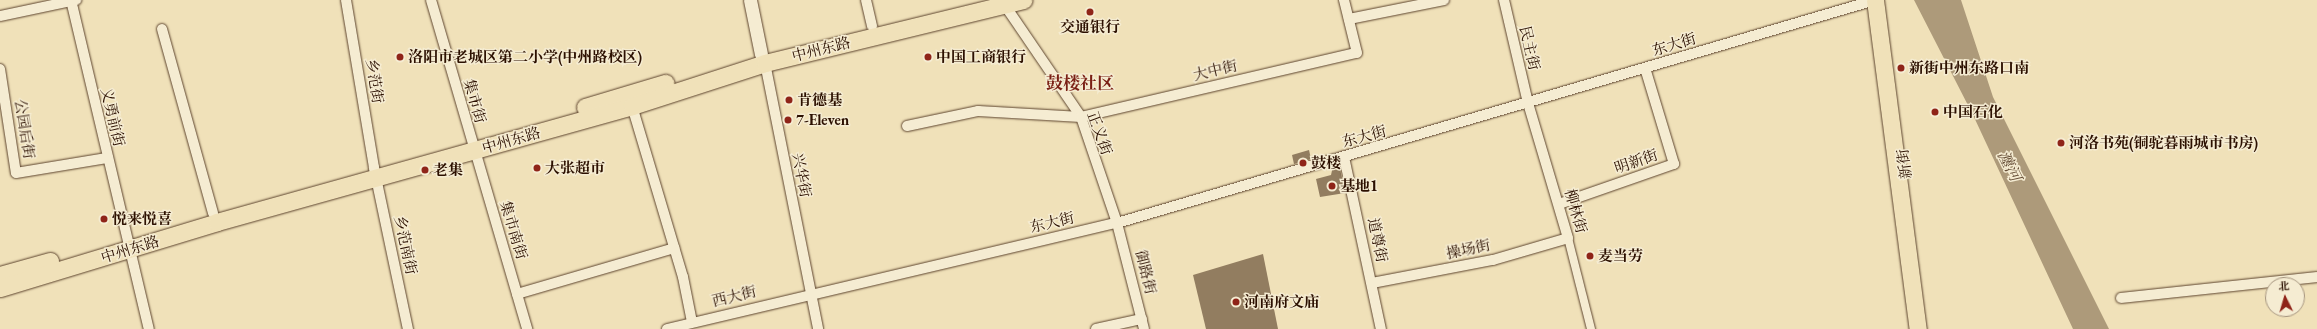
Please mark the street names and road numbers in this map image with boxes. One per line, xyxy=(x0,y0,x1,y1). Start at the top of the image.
street label: 民主街 xyxy=(1516,24,1544,72)
street label: 东大街 xyxy=(1650,29,1698,59)
street label: 中州东路 xyxy=(790,33,852,65)
street label: 大中街 xyxy=(1191,56,1239,84)
street label: 乡范街 xyxy=(363,57,387,105)
street label: 集市街 xyxy=(460,77,490,125)
street label: 义勇前街 xyxy=(97,86,129,148)
street label: 公园后街 xyxy=(11,98,39,160)
street label: 正义街 xyxy=(1084,109,1116,157)
street label: 东大街 xyxy=(1340,121,1388,151)
street label: 中州东路 xyxy=(480,123,542,157)
street label: 明新街 xyxy=(1612,145,1660,177)
street label: 新街 xyxy=(1893,148,1915,180)
street label: 兴华街 xyxy=(789,151,815,199)
street label: 柳林街 xyxy=(1561,187,1591,235)
street label: 集市南街 xyxy=(497,199,531,261)
street label: 东大街 xyxy=(1028,208,1076,236)
street label: 乡范南街 xyxy=(391,214,421,276)
street label: 道尊街 xyxy=(1365,216,1391,264)
street label: 中州东路 xyxy=(99,232,161,266)
street label: 操场街 xyxy=(1444,236,1492,262)
street label: 御路街 xyxy=(1132,248,1160,296)
street label: 西大街 xyxy=(710,282,758,310)

